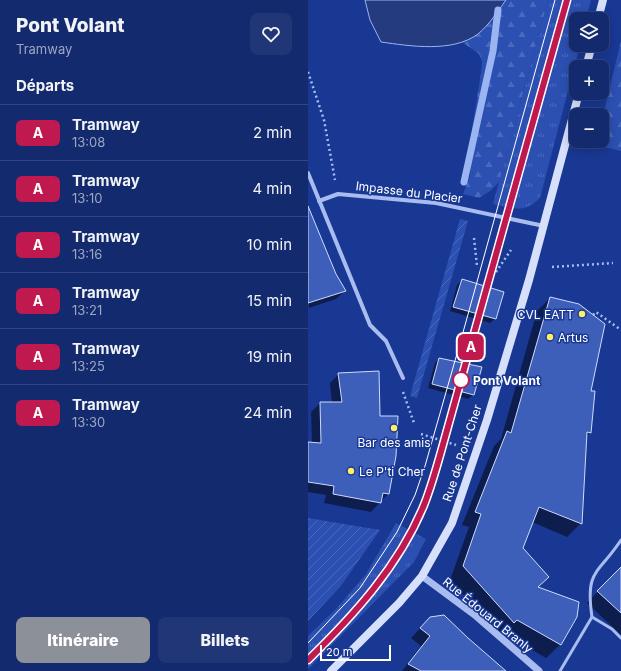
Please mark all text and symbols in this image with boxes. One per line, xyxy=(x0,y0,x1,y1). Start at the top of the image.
map controls xyxy=(569,12,609,148)
button: layers xyxy=(569,12,609,52)
button: heart xyxy=(250,13,292,55)
text: Pont Volant xyxy=(16,14,124,37)
text: Tramway xyxy=(16,41,72,57)
button: + xyxy=(569,60,609,100)
text: Départs xyxy=(16,76,74,95)
button: − xyxy=(569,108,609,148)
text: Tramway xyxy=(72,115,140,134)
text: 2 min xyxy=(253,123,292,142)
text: A xyxy=(33,124,43,141)
text: 13:08 xyxy=(72,134,105,150)
text: Tramway xyxy=(72,171,140,190)
street label: Impasse du Placier xyxy=(355,178,464,206)
text: 4 min xyxy=(252,179,292,198)
text: A xyxy=(33,180,43,197)
text: 13:10 xyxy=(72,190,103,206)
text: Tramway xyxy=(72,227,140,246)
text: 10 min xyxy=(247,235,292,254)
text: A xyxy=(33,236,43,253)
text: 13:16 xyxy=(72,246,102,262)
text: Tramway xyxy=(72,283,140,302)
text: 15 min xyxy=(247,291,292,310)
text: A xyxy=(33,292,43,309)
text: 13:21 xyxy=(72,302,102,318)
place label: CVL EATT xyxy=(517,307,574,322)
marker: CVL EATT xyxy=(577,309,587,319)
place label: Artus xyxy=(558,330,588,345)
marker: Artus xyxy=(545,332,555,342)
line badge: A xyxy=(458,334,484,360)
text: A xyxy=(466,338,476,355)
text: Tramway xyxy=(72,339,140,358)
text: 19 min xyxy=(247,347,292,366)
text: A xyxy=(33,348,43,365)
text: 13:25 xyxy=(72,358,105,374)
marker: Pont Volant xyxy=(452,371,470,389)
place label: Pont Volant xyxy=(473,373,541,388)
text: Tramway xyxy=(72,395,140,414)
street label: Rue de Pont-Cher xyxy=(439,402,485,504)
text: 24 min xyxy=(244,403,292,422)
text: A xyxy=(33,404,43,421)
text: 13:30 xyxy=(72,414,105,430)
marker: Bar des amis xyxy=(389,423,399,433)
place label: Bar des amis xyxy=(357,435,431,450)
place label: Le P'ti Cher xyxy=(359,464,425,479)
marker: Le P'ti Cher xyxy=(346,466,356,476)
street label: Rue Édouard Branly xyxy=(440,574,536,656)
button: Itinéraire xyxy=(16,617,150,663)
button: Billets xyxy=(158,617,292,663)
scale bar xyxy=(320,643,391,662)
text: 20 m xyxy=(326,645,352,659)

